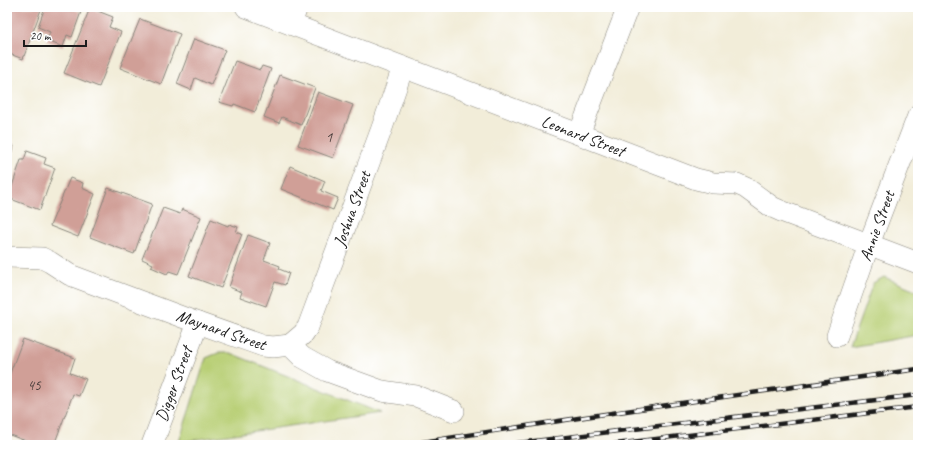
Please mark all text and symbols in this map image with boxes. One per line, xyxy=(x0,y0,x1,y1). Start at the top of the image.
scale bar xyxy=(24,22,86,48)
text: 20 m xyxy=(30,28,52,44)
street label: Leonard Street xyxy=(538,111,630,162)
house number: 1 xyxy=(326,128,334,147)
street label: Joshua Street xyxy=(328,166,376,250)
street label: Annie Street xyxy=(855,186,900,264)
street label: Maynard Street xyxy=(174,305,271,356)
street label: Digger Street xyxy=(151,341,198,424)
house number: 45 xyxy=(27,376,42,395)

